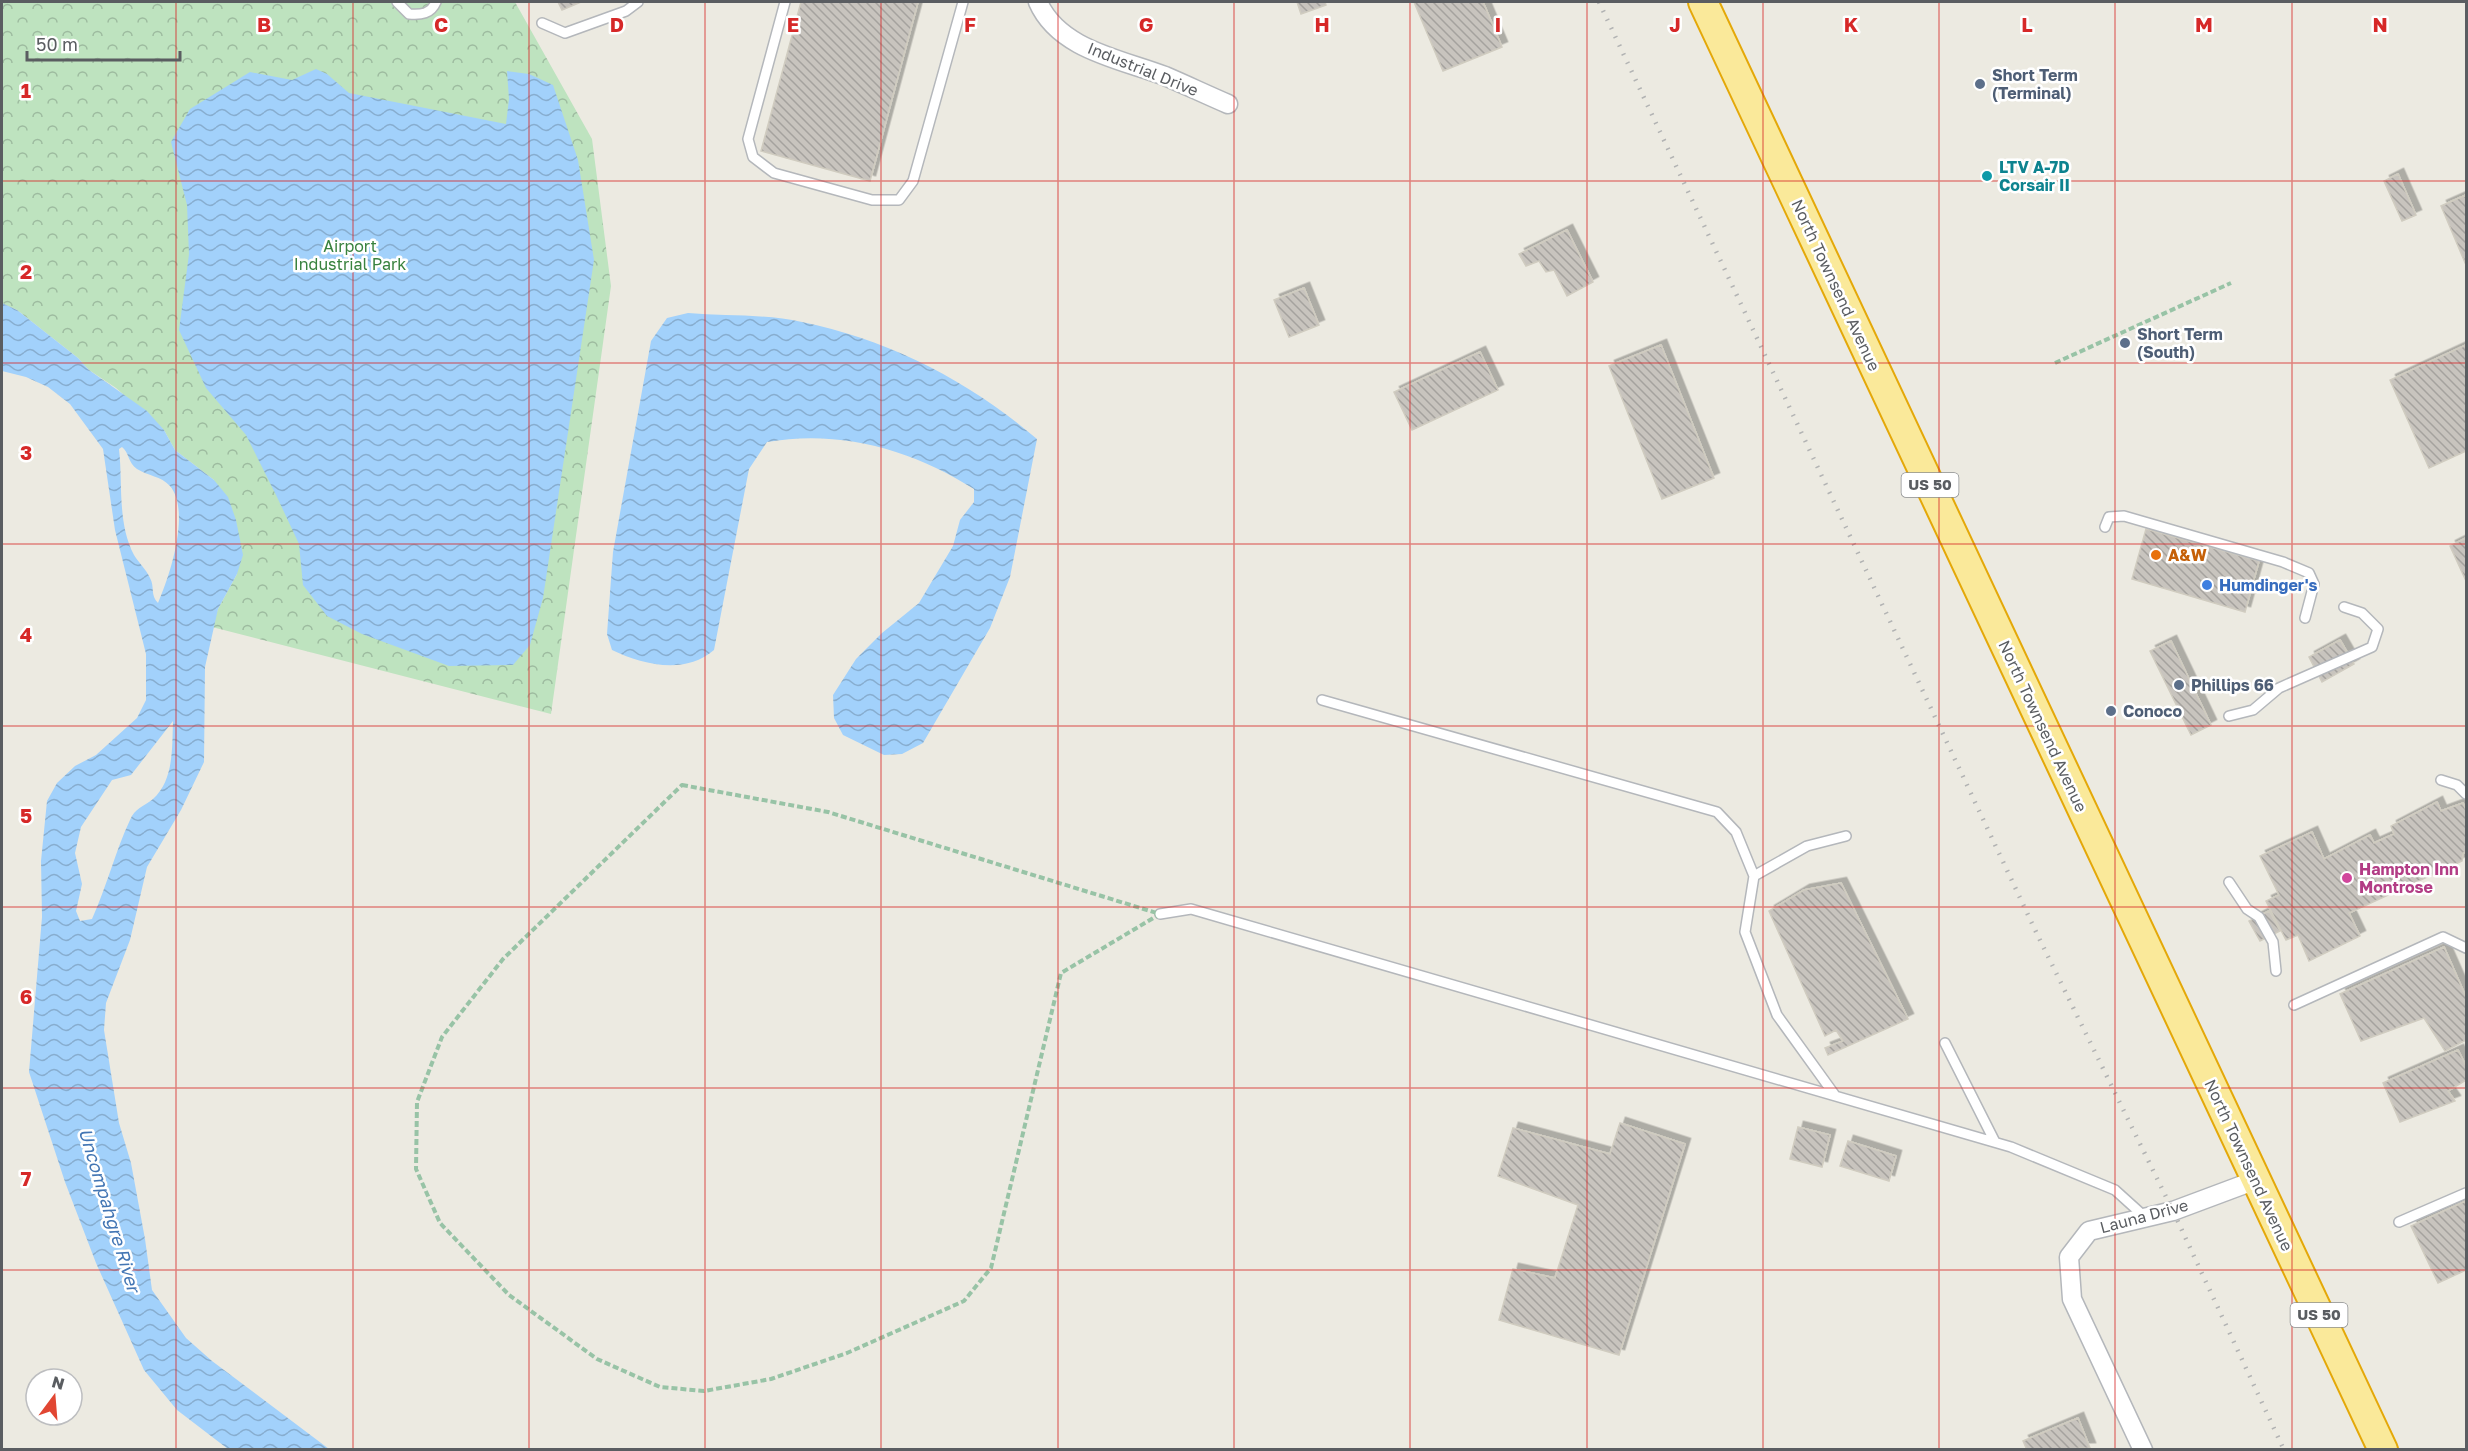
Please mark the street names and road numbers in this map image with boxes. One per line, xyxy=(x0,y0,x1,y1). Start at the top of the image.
street label: Industrial Drive xyxy=(1085,38,1201,100)
street label: North Townsend Avenue xyxy=(1787,196,1885,374)
road number: US 50 xyxy=(1902,473,1958,497)
street label: North Townsend Avenue xyxy=(1994,637,2092,815)
street label: North Townsend Avenue xyxy=(2200,1076,2298,1254)
street label: Launa Drive xyxy=(2098,1195,2190,1237)
road number: US 50 xyxy=(2290,1303,2348,1327)

